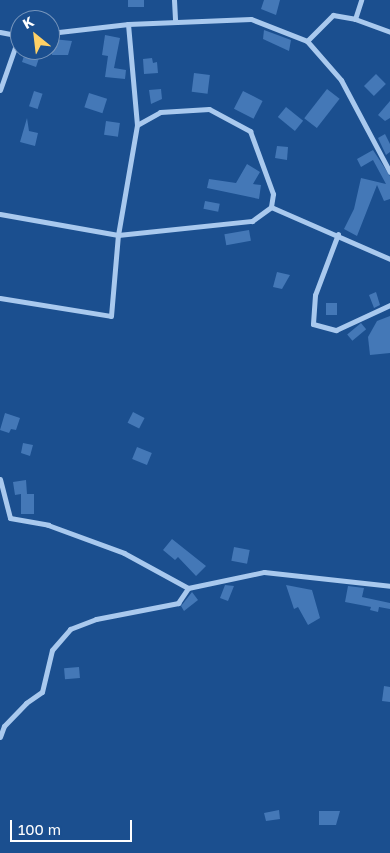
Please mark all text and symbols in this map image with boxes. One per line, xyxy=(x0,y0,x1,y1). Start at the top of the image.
north arrow xyxy=(10,10,60,60)
text: K xyxy=(19,12,37,32)
scale bar xyxy=(12,810,135,842)
text: 100 m xyxy=(18,820,61,838)

